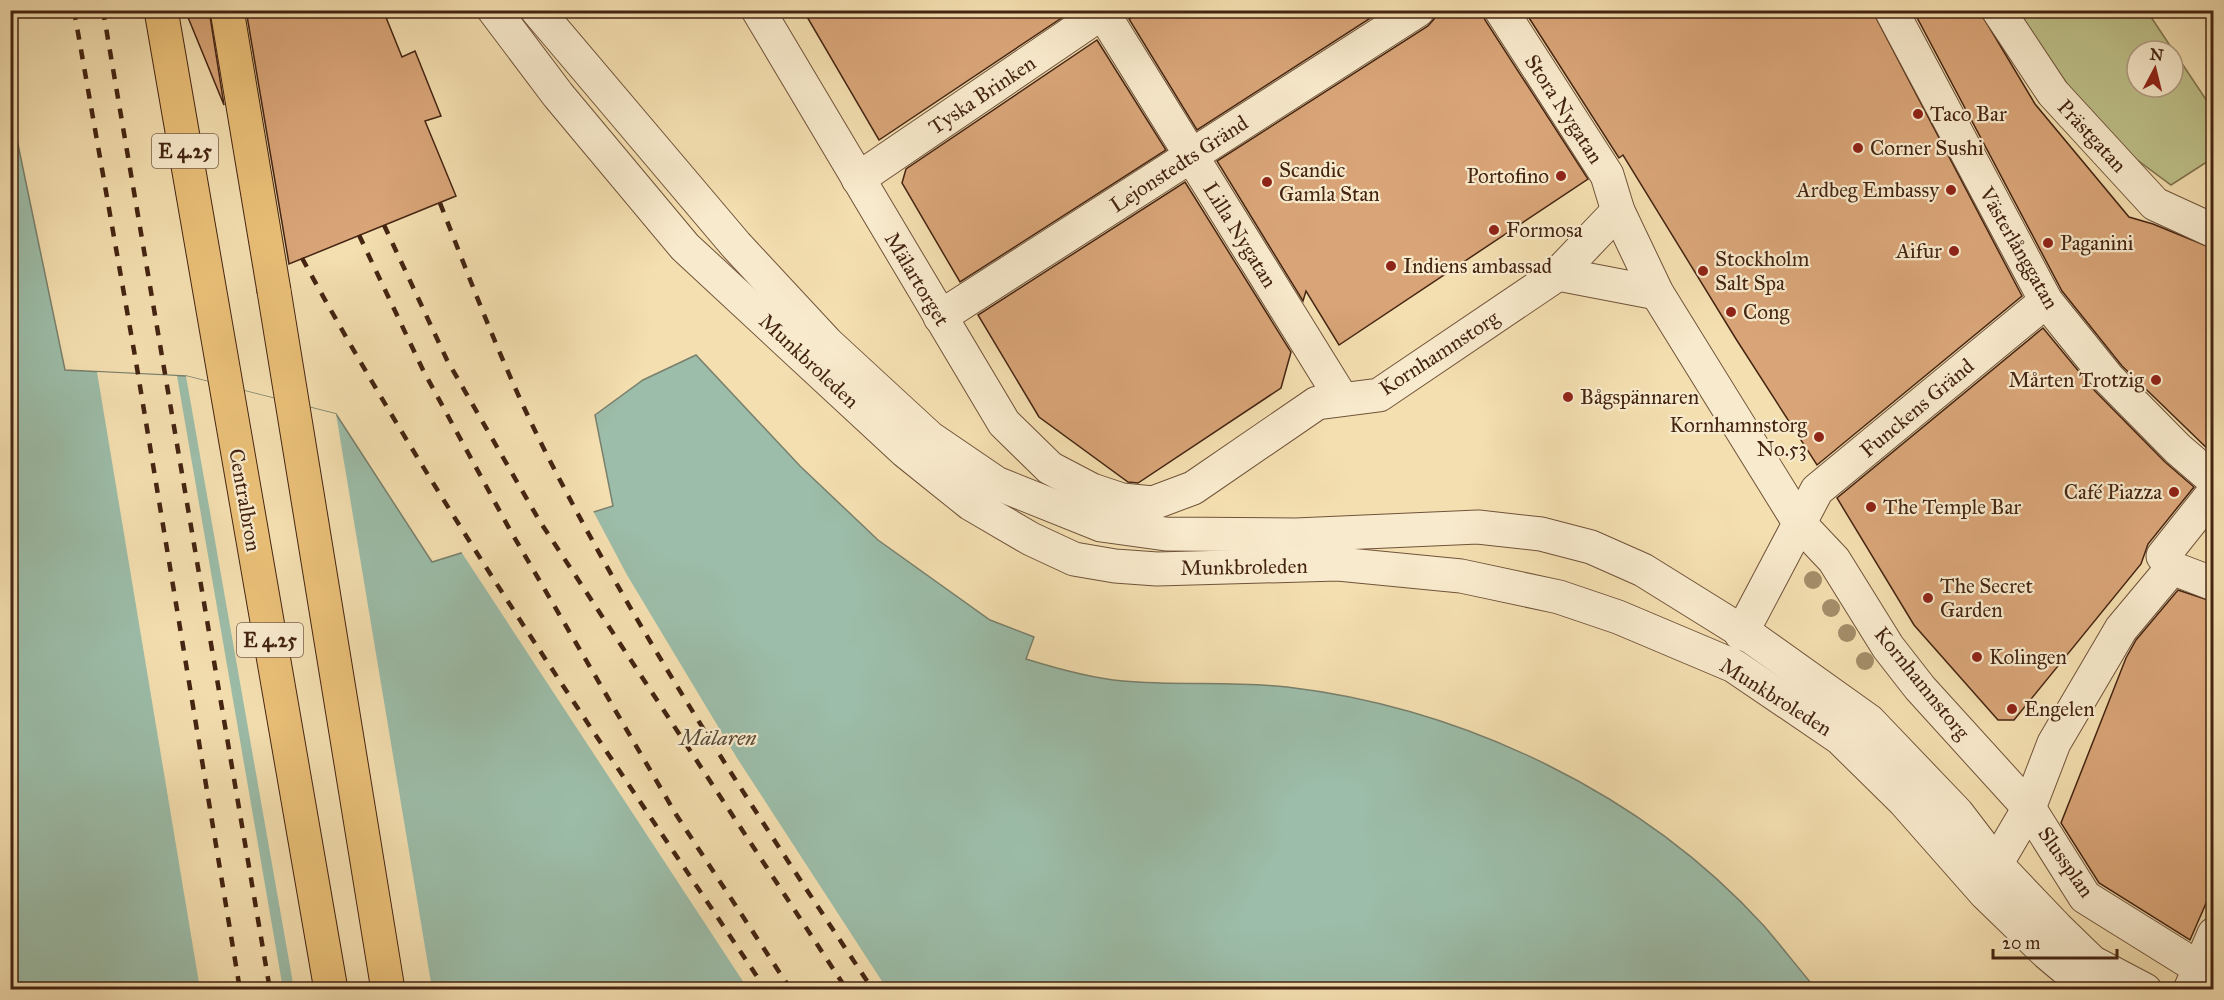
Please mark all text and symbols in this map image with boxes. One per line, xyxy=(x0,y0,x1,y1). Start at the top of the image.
north arrow xyxy=(2125,39,2185,99)
text: N xyxy=(2149,44,2165,65)
street label: Stora Nygatan xyxy=(1519,49,1609,169)
street label: Tyska Brinken xyxy=(924,50,1040,140)
street label: Prästgatan xyxy=(2052,94,2132,178)
place label: Taco Bar xyxy=(1930,101,2007,127)
marker: Taco Bar xyxy=(1911,107,1925,121)
street label: Lejonstedts Gränd xyxy=(1105,109,1253,218)
road number: E 4.25 xyxy=(152,134,218,168)
place label: Corner Sushi xyxy=(1870,135,1984,161)
marker: Corner Sushi xyxy=(1851,141,1865,155)
place label: Scandic Gamla Stan xyxy=(1279,157,1380,207)
place label: Portofino xyxy=(1466,163,1549,189)
marker: Portofino xyxy=(1554,169,1568,183)
marker: Scandic Gamla Stan xyxy=(1260,175,1274,189)
street label: Lilla Nygatan xyxy=(1197,177,1283,293)
place label: Ardbeg Embassy xyxy=(1795,177,1940,203)
street label: Västerlånggatan xyxy=(1973,181,2064,314)
marker: Ardbeg Embassy xyxy=(1944,183,1958,197)
place label: Formosa xyxy=(1506,217,1583,243)
marker: Formosa xyxy=(1487,223,1501,237)
street label: Mälartorget xyxy=(879,227,955,331)
place label: Paganini xyxy=(2060,230,2134,256)
marker: Paganini xyxy=(2041,236,2055,250)
place label: Aifur xyxy=(1895,238,1942,264)
marker: Aifur xyxy=(1947,244,1961,258)
place label: Stockholm Salt Spa xyxy=(1715,246,1810,296)
place label: Indiens ambassad xyxy=(1403,253,1553,279)
marker: Indiens ambassad xyxy=(1384,259,1398,273)
marker: Stockholm Salt Spa xyxy=(1696,264,1710,278)
place label: Cong xyxy=(1743,299,1789,325)
street label: Kornhamnstorg xyxy=(1374,305,1504,401)
marker: Cong xyxy=(1724,305,1738,319)
street label: Munkbroleden xyxy=(754,308,864,414)
street label: Funckens Gränd xyxy=(1855,353,1980,463)
place label: Mårten Trotzig xyxy=(2008,367,2144,393)
marker: Mårten Trotzig xyxy=(2149,373,2163,387)
place label: Bågspännaren xyxy=(1580,384,1699,410)
marker: Bågspännaren xyxy=(1561,390,1575,404)
place label: Kornhamnstorg No.53 xyxy=(1670,412,1807,462)
marker: Kornhamnstorg No.53 xyxy=(1812,430,1826,444)
street label: Centralbron xyxy=(223,446,267,554)
place label: Café Piazza xyxy=(2064,479,2162,505)
marker: Café Piazza xyxy=(2167,485,2181,499)
place label: The Temple Bar xyxy=(1883,494,2021,520)
marker: The Temple Bar xyxy=(1864,500,1878,514)
street label: Munkbroleden xyxy=(1180,553,1308,581)
place label: The Secret Garden xyxy=(1940,573,2033,623)
marker: The Secret Garden xyxy=(1921,591,1935,605)
street label: Kornhamnstorg xyxy=(1869,621,1975,745)
road number: E 4.25 xyxy=(237,623,303,657)
place label: Kolingen xyxy=(1989,644,2067,670)
marker: Kolingen xyxy=(1970,650,1984,664)
street label: Munkbroleden xyxy=(1715,652,1837,742)
place label: Engelen xyxy=(2024,696,2095,722)
marker: Engelen xyxy=(2005,702,2019,716)
water label: Mälaren xyxy=(677,724,757,751)
street label: Slussplan xyxy=(2032,822,2100,902)
scale bar xyxy=(1993,922,2118,960)
text: 20 m xyxy=(2002,932,2040,954)

